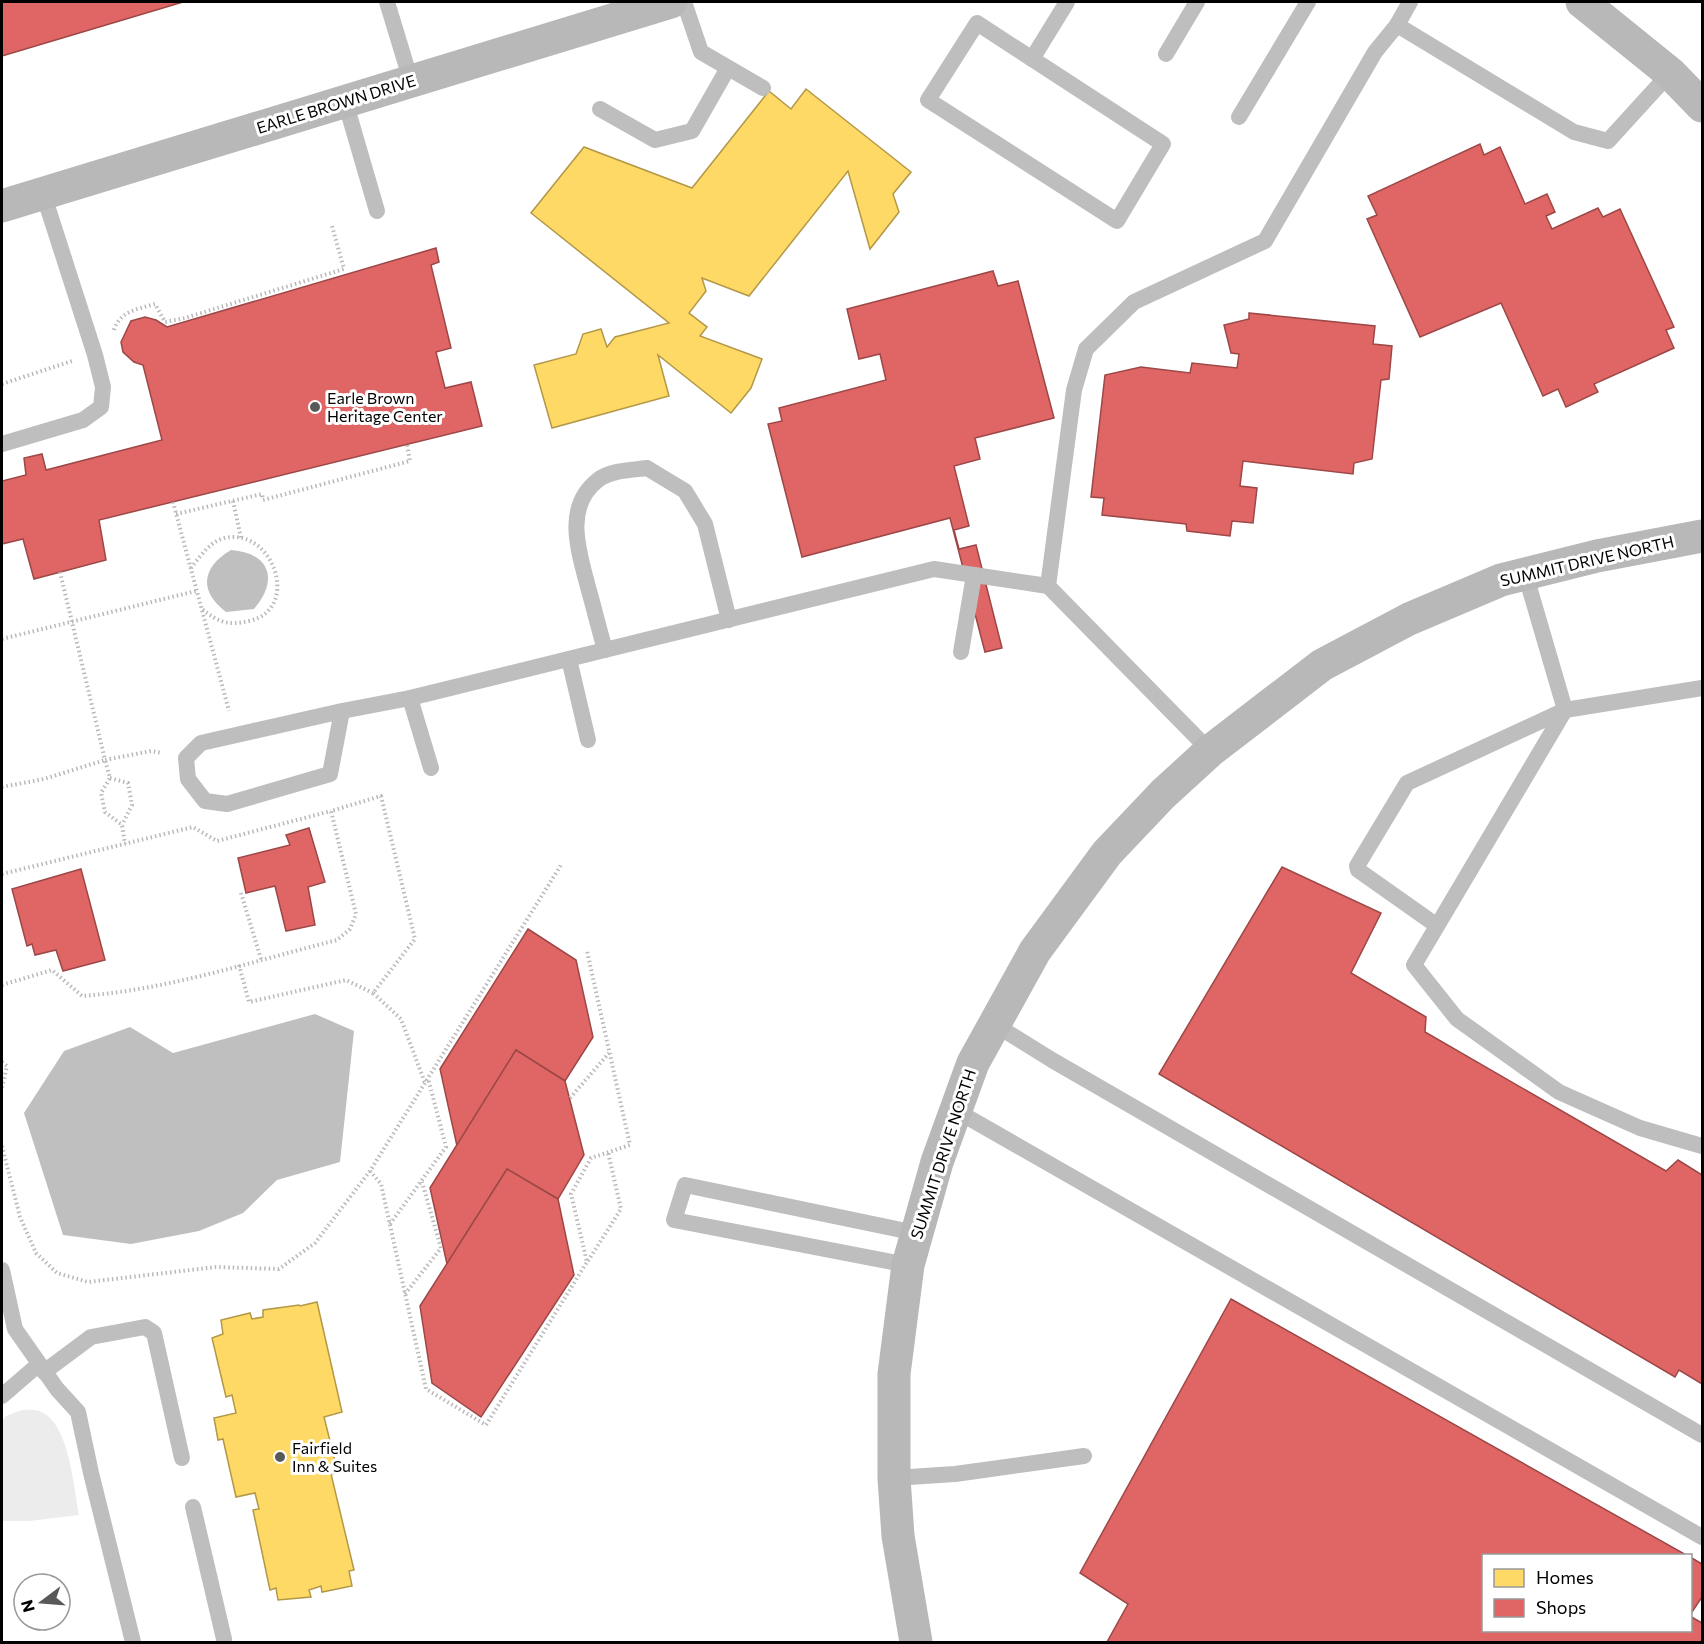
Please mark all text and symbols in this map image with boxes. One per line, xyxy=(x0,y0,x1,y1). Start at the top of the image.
street label: EARLE BROWN DRIVE xyxy=(254,70,418,137)
place label: Earle Brown Heritage Center xyxy=(327,388,443,425)
marker: Earle Brown Heritage Center xyxy=(308,400,322,414)
street label: SUMMIT DRIVE NORTH xyxy=(1498,531,1676,590)
street label: SUMMIT DRIVE NORTH xyxy=(906,1066,979,1241)
place label: Fairfield Inn & Suites xyxy=(292,1438,377,1475)
marker: Fairfield Inn & Suites xyxy=(273,1450,287,1464)
legend xyxy=(1482,1554,1692,1632)
text: Homes xyxy=(1536,1566,1594,1588)
north arrow xyxy=(12,1572,72,1632)
text: Shops xyxy=(1536,1596,1586,1618)
text: N xyxy=(16,1598,38,1615)

